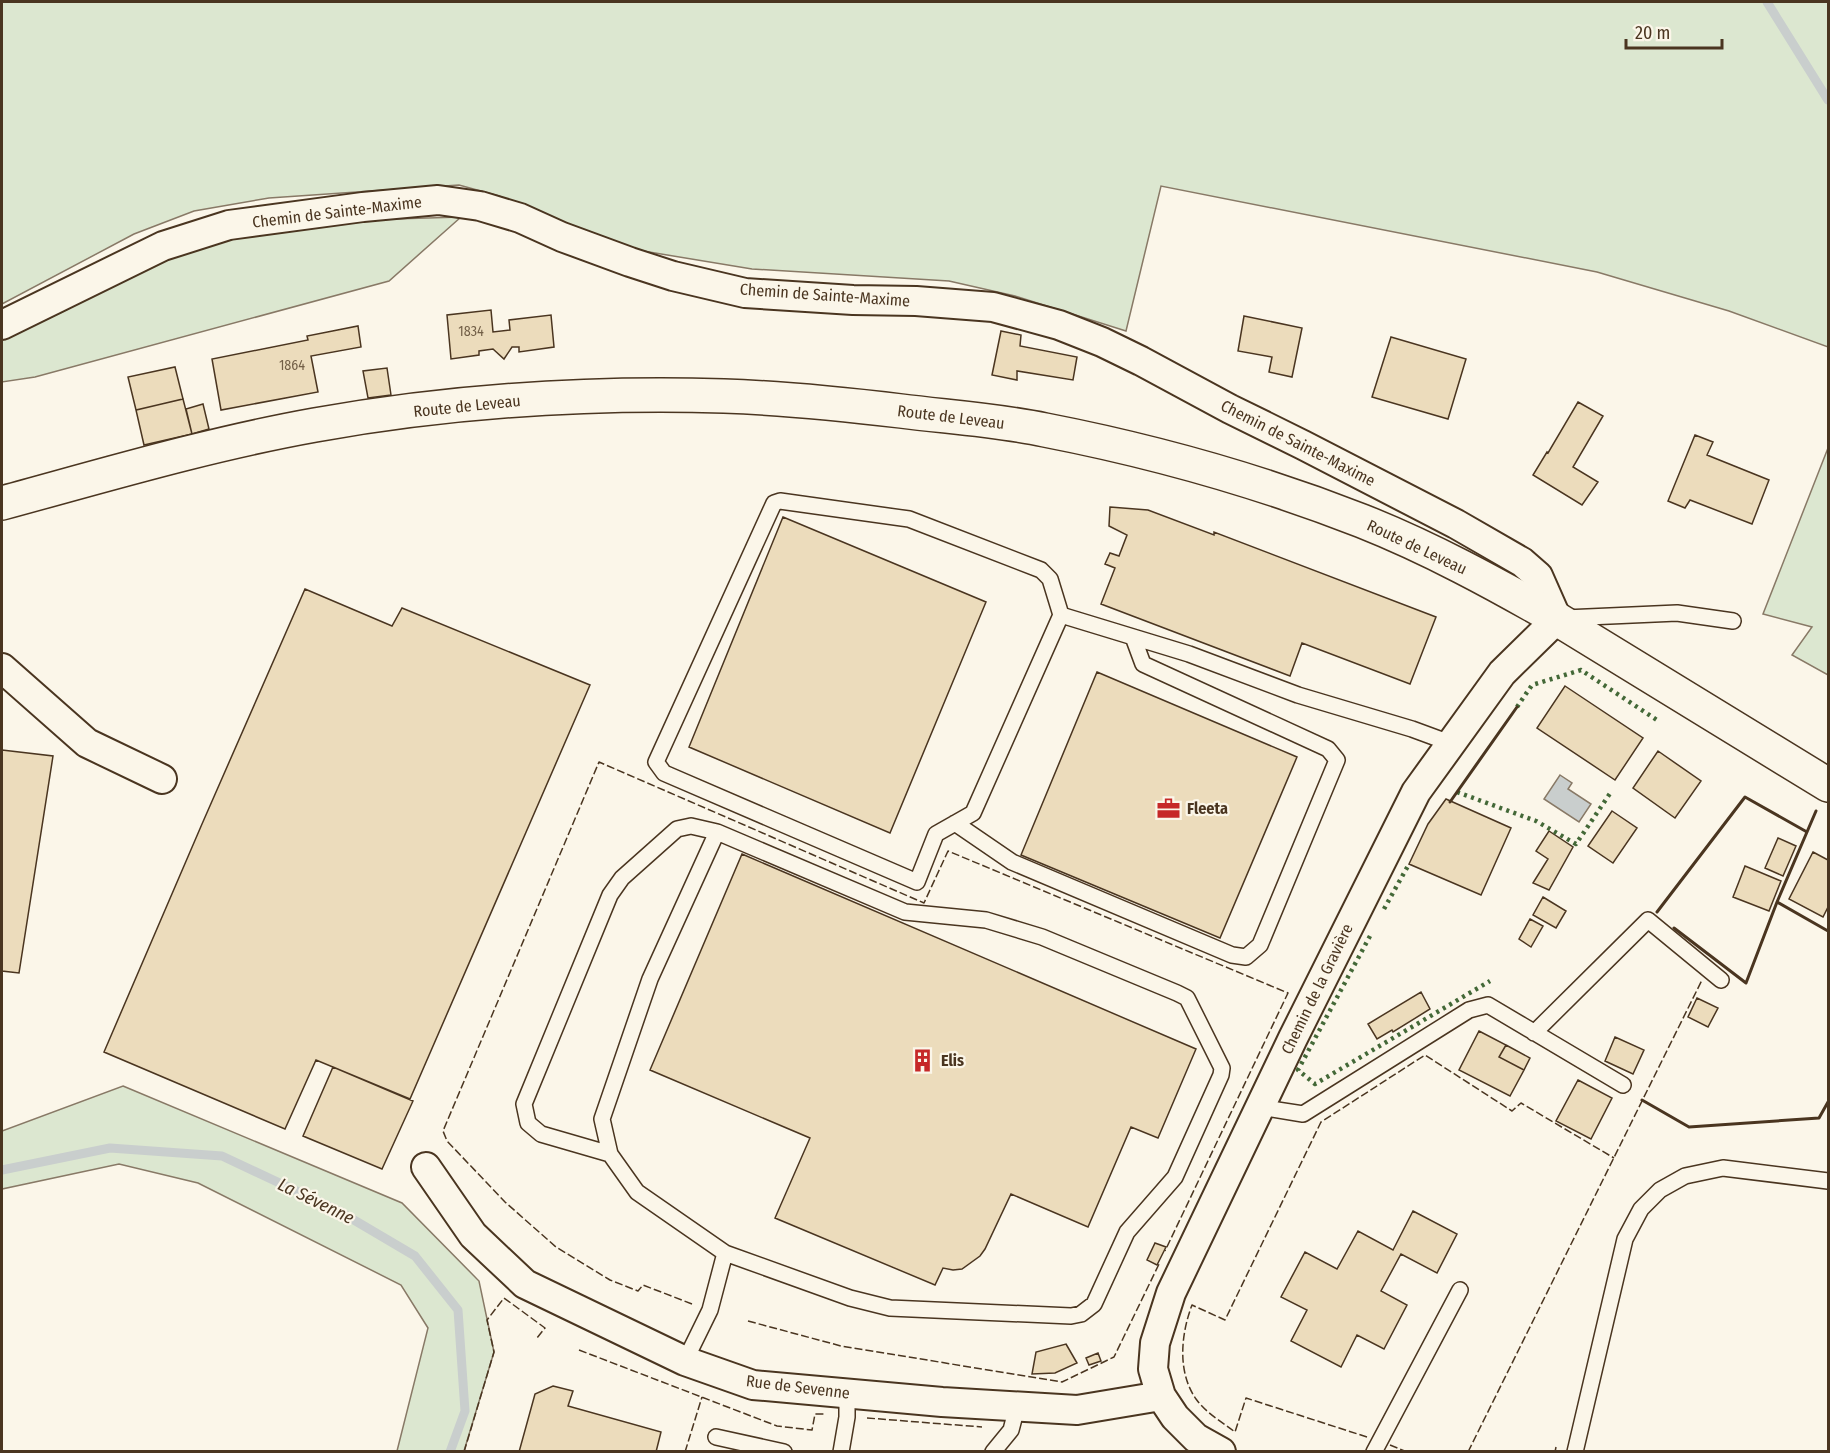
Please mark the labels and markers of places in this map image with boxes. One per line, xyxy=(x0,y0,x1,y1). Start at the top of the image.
office icon: Fleeta xyxy=(1156,795,1182,821)
place label: Fleeta xyxy=(1187,799,1228,818)
building icon: Elis xyxy=(910,1047,936,1073)
place label: Elis xyxy=(941,1051,964,1070)

